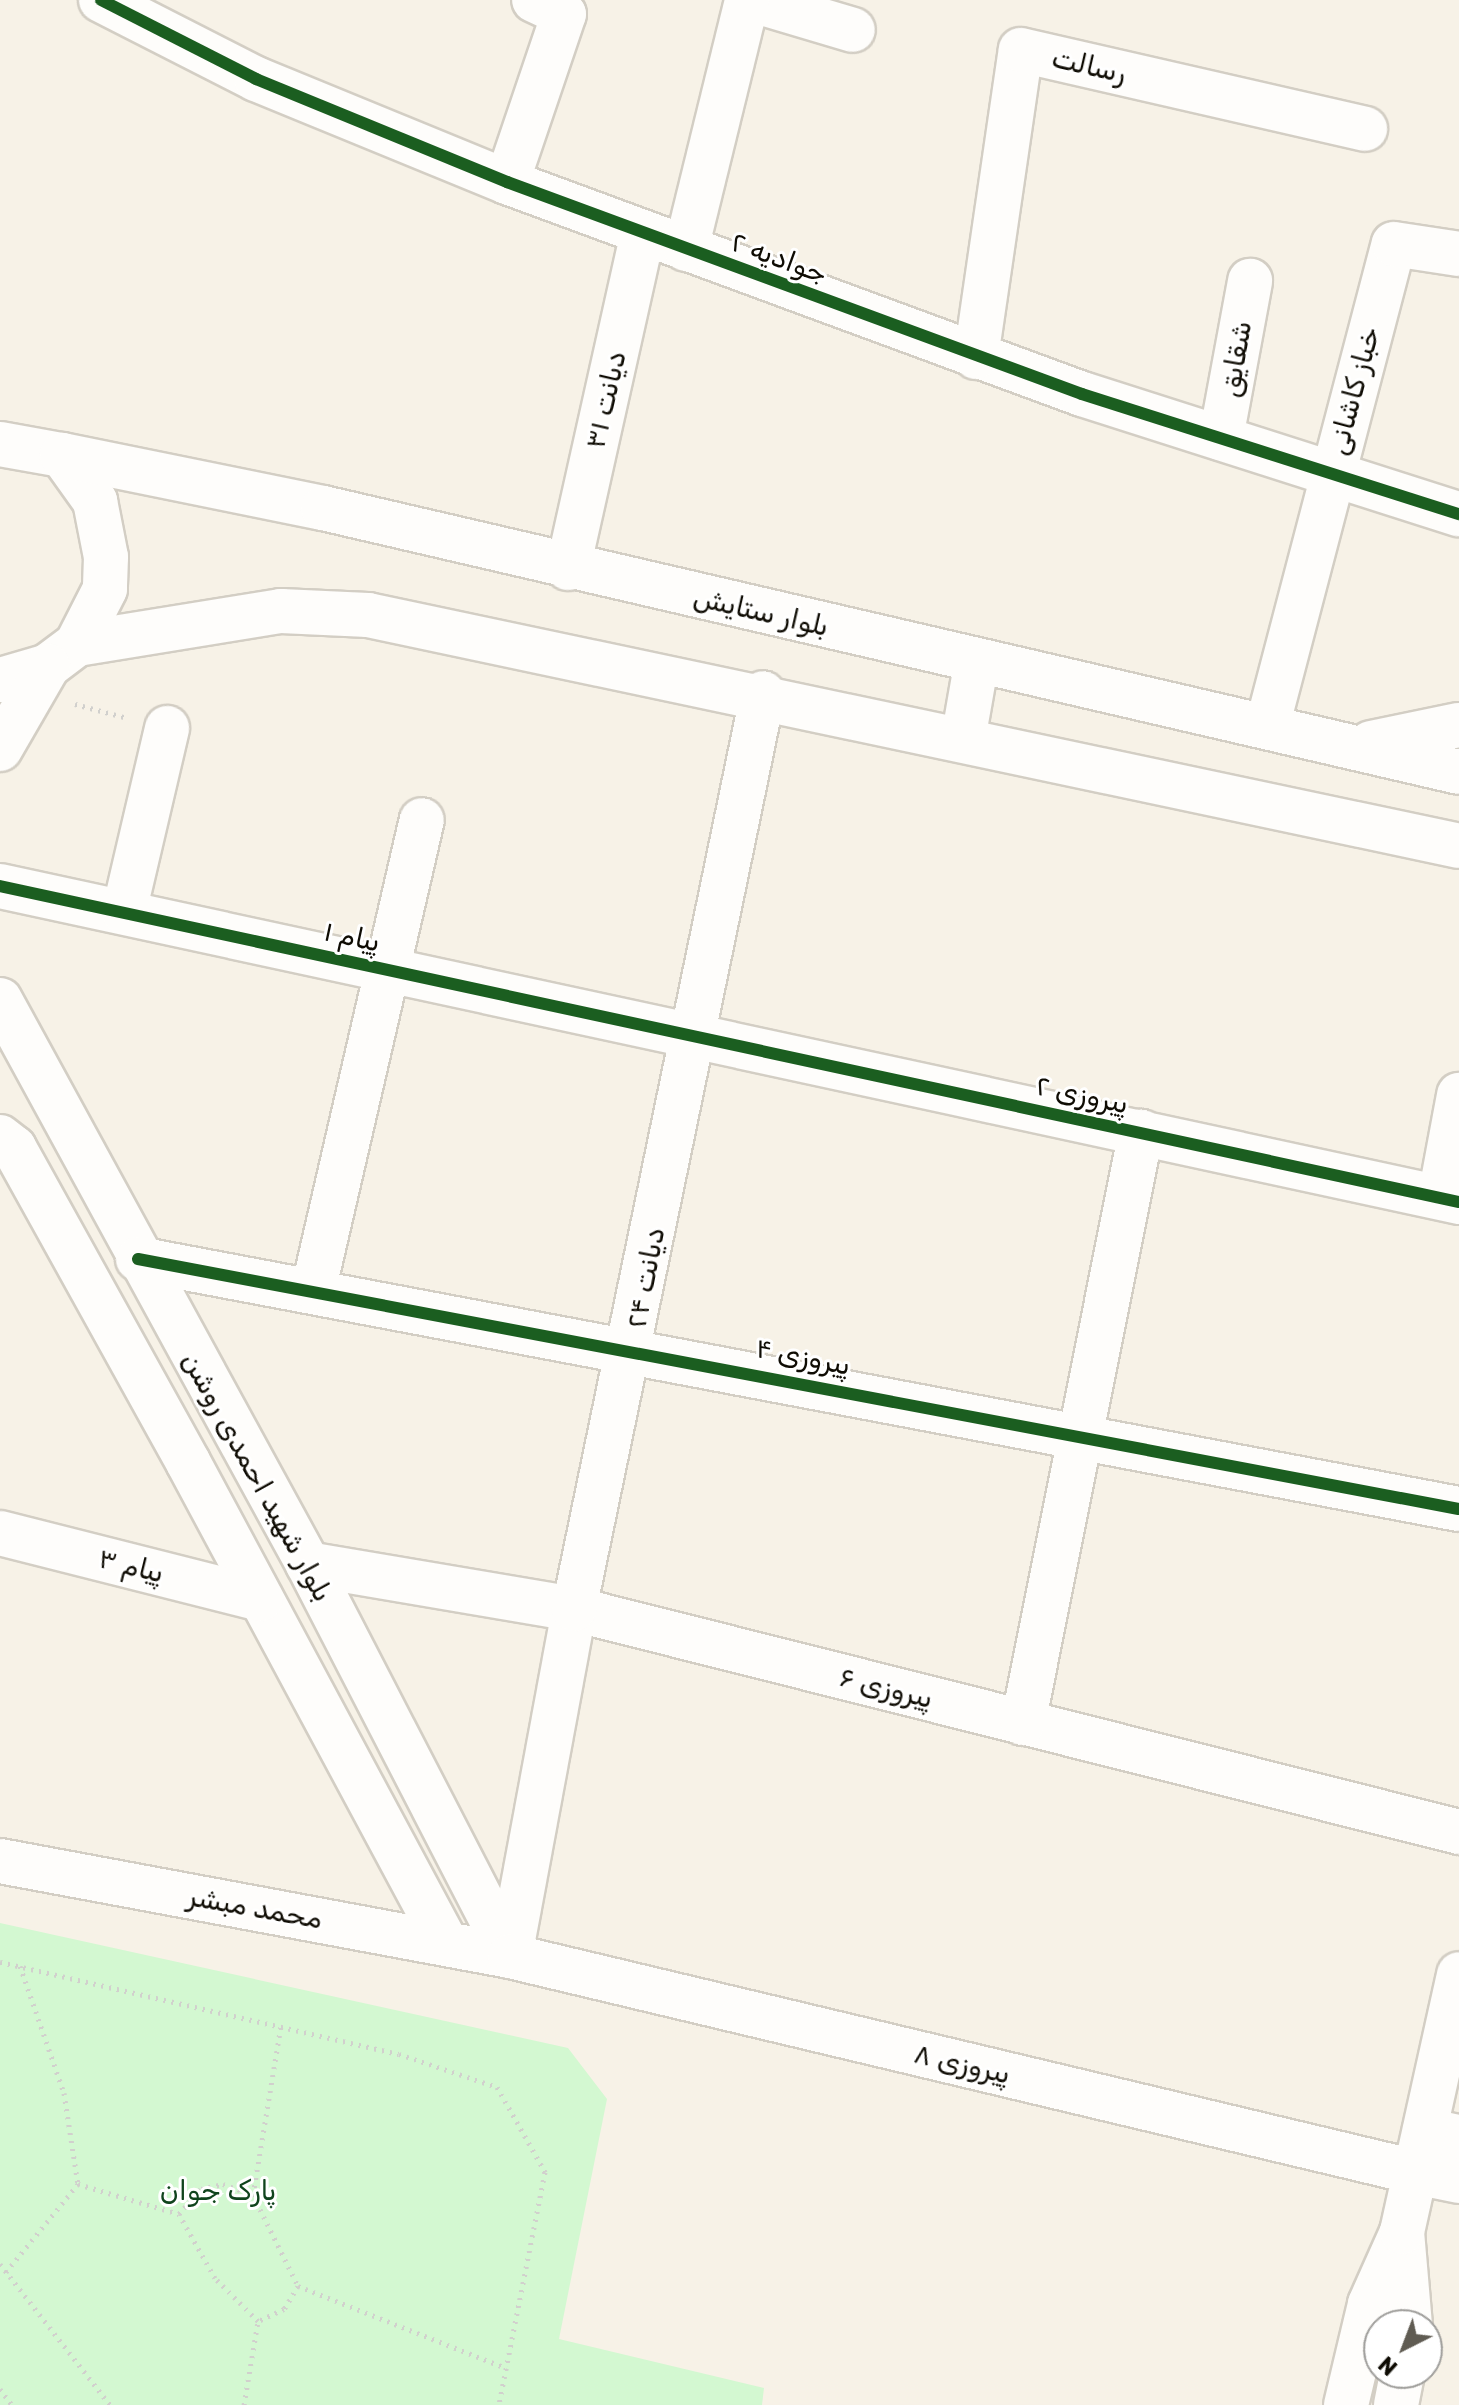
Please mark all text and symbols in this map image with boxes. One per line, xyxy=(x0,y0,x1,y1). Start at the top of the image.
street label: رسالت xyxy=(1048,41,1130,91)
street label: جوادیه ۲ xyxy=(726,225,832,291)
street label: شقایق xyxy=(1213,318,1259,400)
street label: خباز کاشانی xyxy=(1321,323,1387,459)
street label: دیانت ۳۱ xyxy=(578,348,634,452)
street label: بلوار ستایش xyxy=(690,580,832,644)
street label: پیام ۱ xyxy=(321,915,383,959)
street label: پیروزی ۲ xyxy=(1033,1069,1131,1121)
street label: دیانت ۲۴ xyxy=(620,1225,672,1331)
street label: پیروزی ۴ xyxy=(753,1331,853,1383)
street label: بلوار شهید احمدی روشن xyxy=(175,1347,339,1607)
street label: پیام ۳ xyxy=(95,1542,167,1590)
street label: پیروزی ۶ xyxy=(836,1660,936,1716)
street label: محمد مبشر xyxy=(185,1880,325,1936)
street label: پیروزی ۸ xyxy=(910,2037,1014,2091)
park label: پارک جوان xyxy=(160,2174,276,2208)
north arrow xyxy=(1363,2309,1443,2389)
text: N xyxy=(1373,2350,1403,2381)

